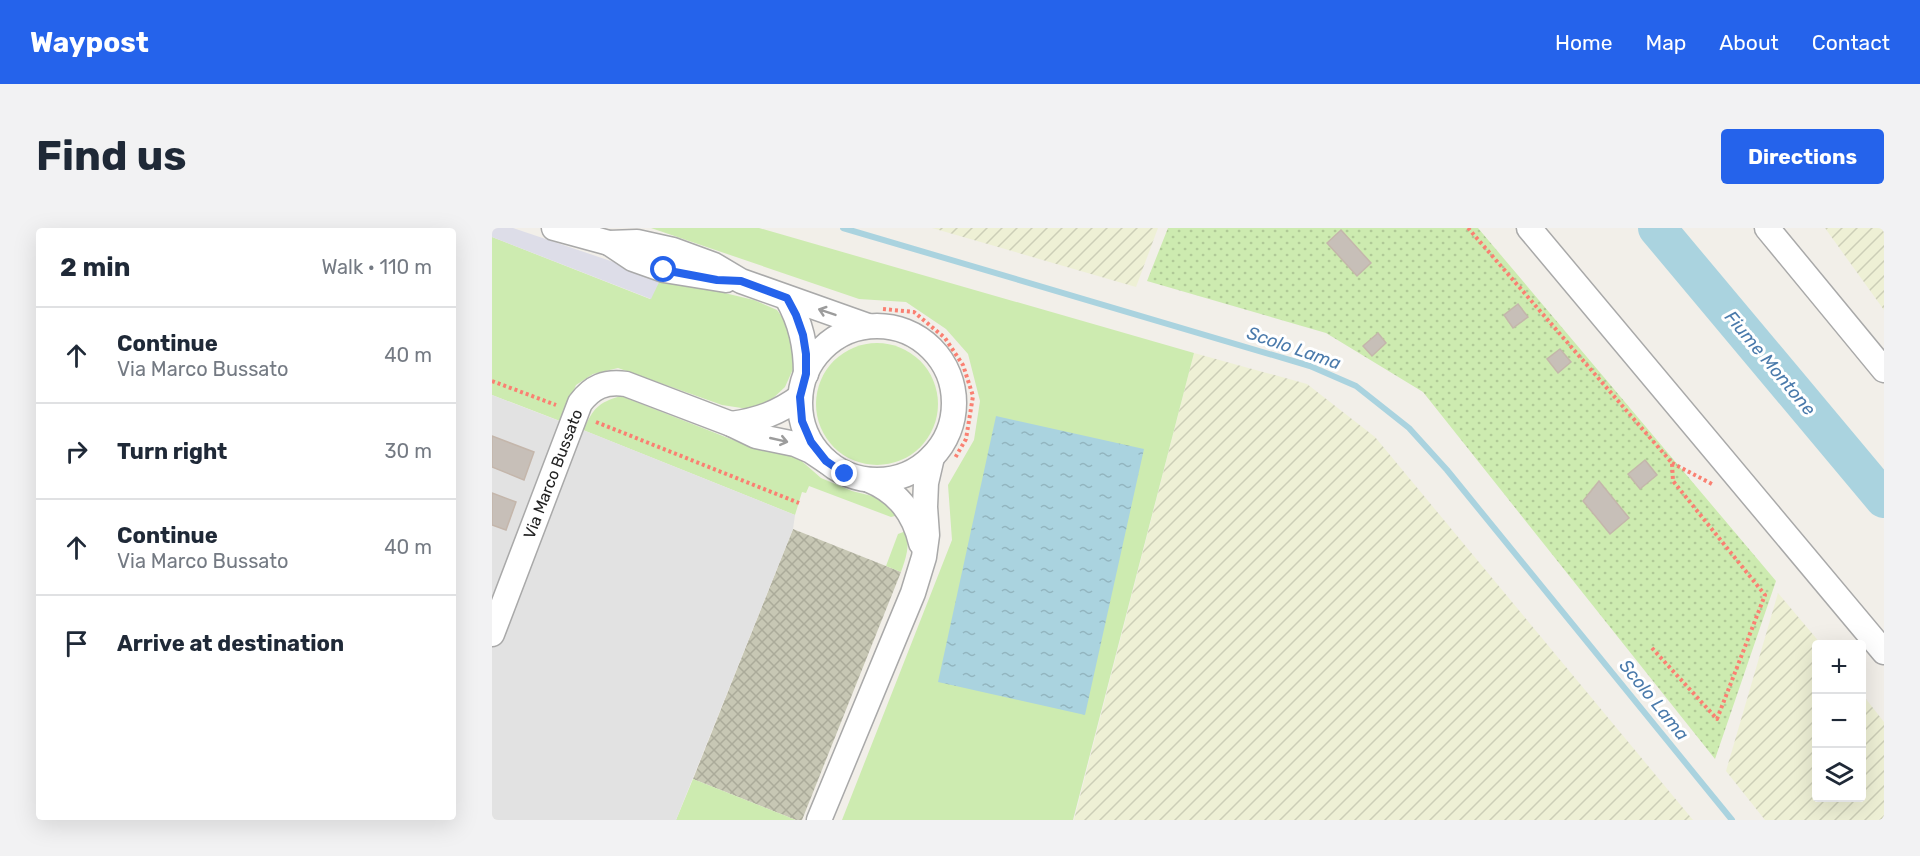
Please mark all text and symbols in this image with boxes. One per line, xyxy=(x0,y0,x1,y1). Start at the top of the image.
text: Waypost xyxy=(30,26,149,59)
text: Home xyxy=(1555,30,1612,55)
text: Map xyxy=(1645,30,1686,55)
text: About xyxy=(1719,30,1779,55)
text: Contact xyxy=(1812,30,1890,55)
button: Directions xyxy=(1721,129,1884,184)
text: Find us xyxy=(36,131,187,181)
text: 2 min xyxy=(60,252,130,283)
text: Walk · 110 m xyxy=(321,255,432,279)
route start xyxy=(650,256,676,282)
one-way arrow xyxy=(818,306,837,317)
water label: Fiume Montone xyxy=(1720,306,1820,420)
water label: Scolo Lama xyxy=(1244,322,1344,374)
text: Continue xyxy=(117,330,218,357)
icon: ahead xyxy=(60,339,93,372)
text: 40 m xyxy=(384,343,432,367)
text: Via Marco Bussato xyxy=(117,357,289,381)
street label: Via Marco Bussato xyxy=(520,407,586,541)
icon: right xyxy=(60,435,93,468)
one-way arrow xyxy=(770,435,789,447)
text: Turn right xyxy=(117,438,227,465)
text: 30 m xyxy=(385,439,432,463)
route end xyxy=(831,460,857,486)
text: Continue xyxy=(117,522,218,549)
icon: ahead xyxy=(60,531,93,564)
text: 40 m xyxy=(384,535,432,559)
text: Via Marco Bussato xyxy=(117,549,289,573)
icon: arrive xyxy=(60,627,93,660)
text: Arrive at destination xyxy=(117,630,344,657)
map controls xyxy=(1812,640,1866,802)
button: + xyxy=(1812,640,1866,694)
water label: Scolo Lama xyxy=(1615,655,1694,745)
button: − xyxy=(1812,694,1866,748)
button: layers xyxy=(1812,748,1866,802)

